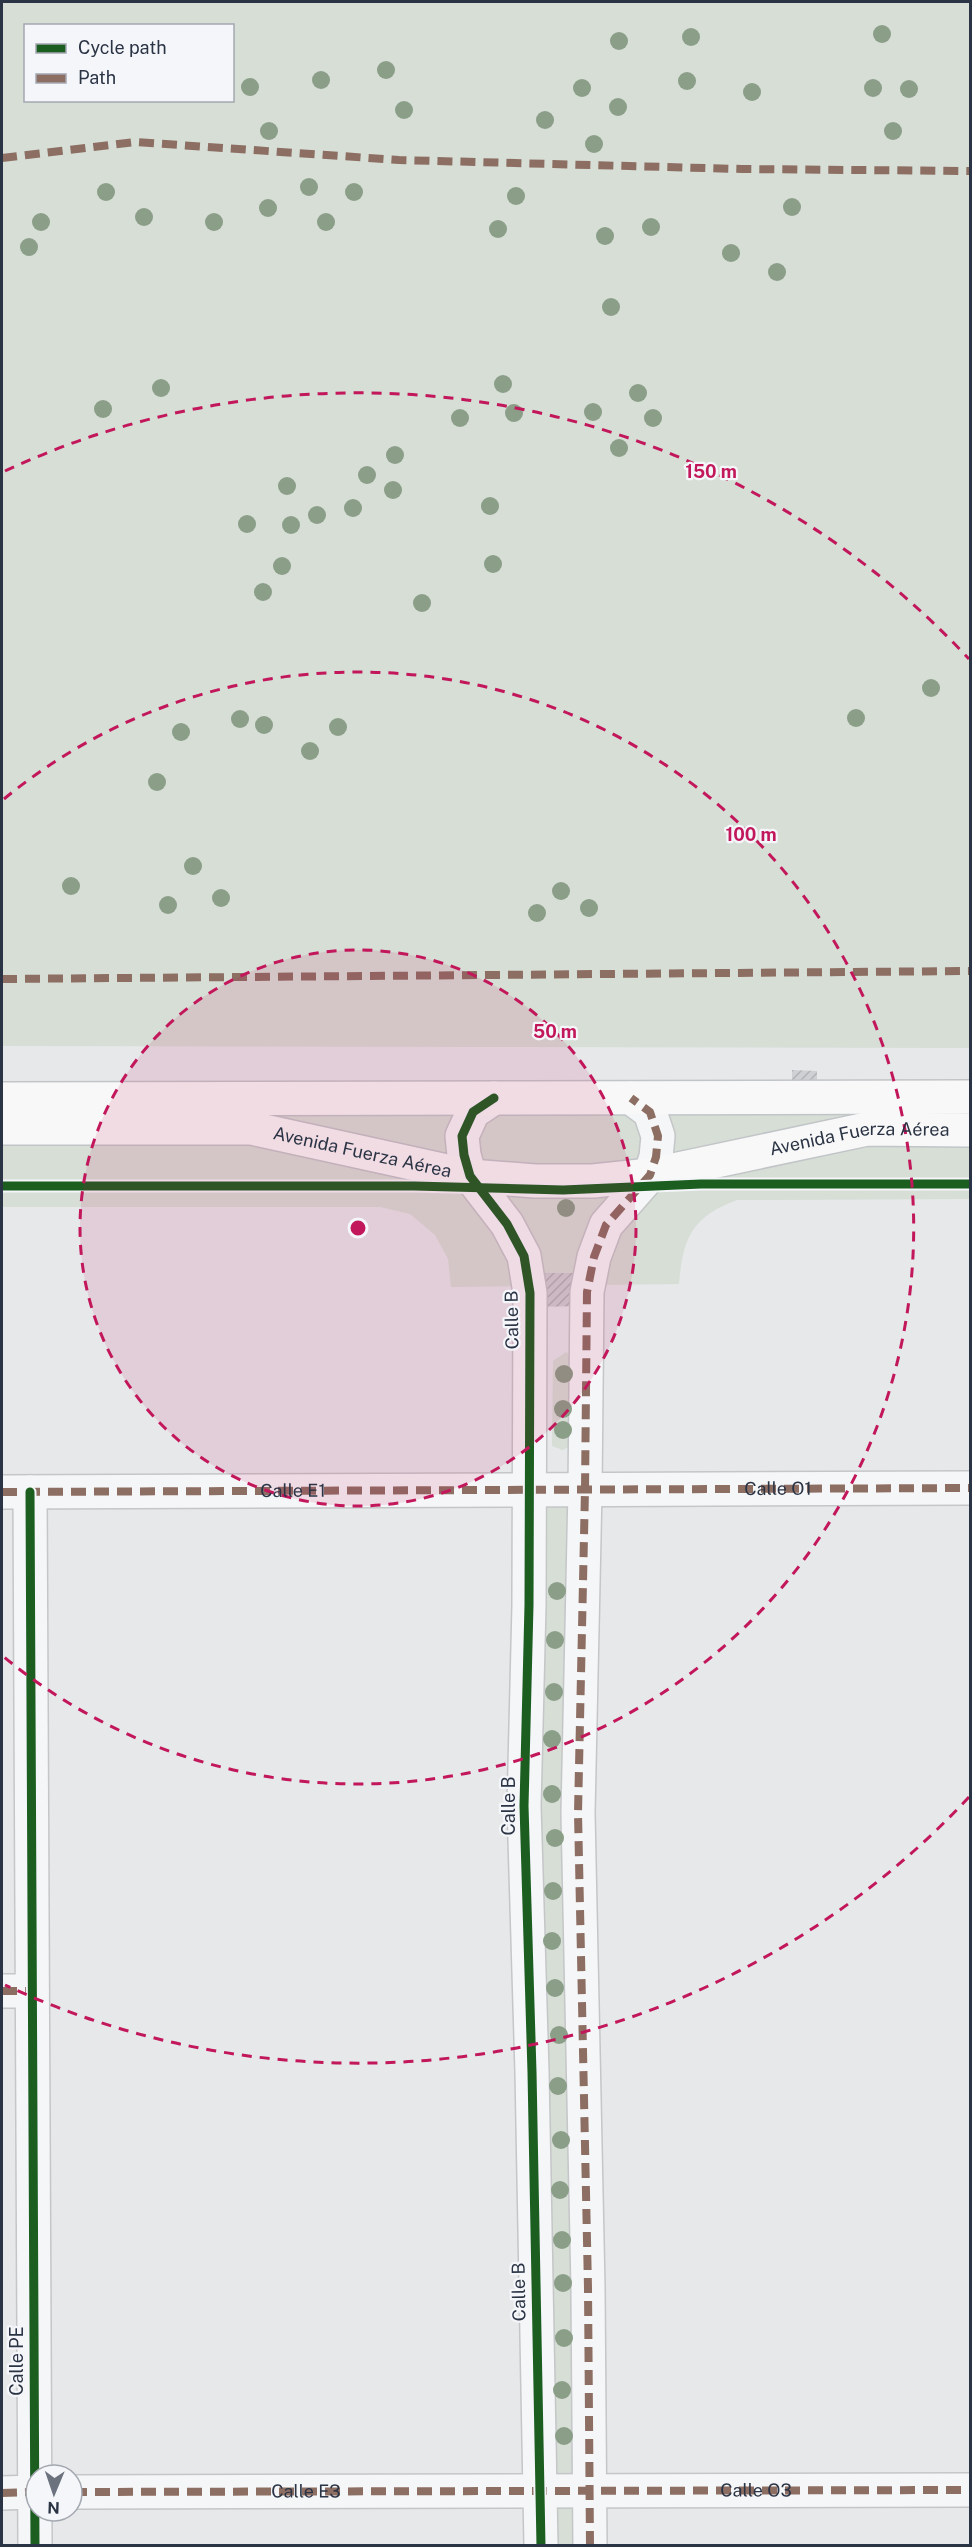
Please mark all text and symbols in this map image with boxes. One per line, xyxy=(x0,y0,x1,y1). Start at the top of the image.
legend xyxy=(24,24,234,102)
text: Cycle path xyxy=(78,37,167,58)
text: Path xyxy=(78,67,116,88)
text: 150 m xyxy=(685,461,737,482)
text: 100 m xyxy=(725,824,777,845)
text: 50 m xyxy=(533,1021,577,1042)
street label: Avenida Fuerza Aérea xyxy=(767,1118,950,1159)
street label: Avenida Fuerza Aérea xyxy=(271,1122,454,1182)
centre of rings xyxy=(348,1218,368,1238)
street label: Calle B xyxy=(500,1290,523,1350)
street label: Calle O1 xyxy=(744,1478,812,1499)
street label: Calle E1 xyxy=(260,1480,326,1501)
street label: Calle B xyxy=(498,1777,519,1835)
street label: Calle B xyxy=(507,2262,530,2322)
street label: Calle PE xyxy=(6,2326,27,2396)
north arrow xyxy=(24,2463,84,2523)
street label: Calle O3 xyxy=(720,2479,792,2501)
street label: Calle E3 xyxy=(271,2480,341,2502)
text: N xyxy=(47,2498,60,2517)

